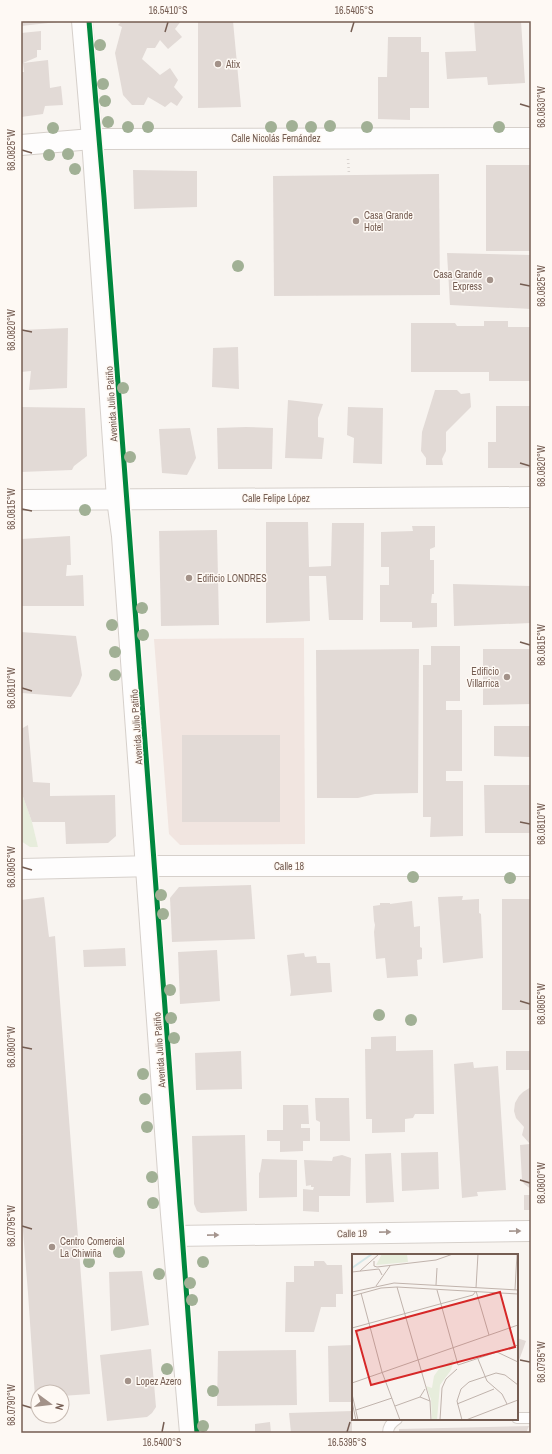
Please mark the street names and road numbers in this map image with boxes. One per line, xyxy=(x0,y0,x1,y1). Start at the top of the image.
street label: Calle Nicolás Fernández xyxy=(231,132,321,145)
street label: Avenida Julio Patiño xyxy=(102,365,121,443)
street label: Calle Felipe López xyxy=(242,492,310,505)
street label: Avenida Julio Patiño xyxy=(127,688,146,766)
street label: Calle 18 xyxy=(274,860,304,873)
street label: Avenida Julio Patiño xyxy=(150,1011,169,1089)
street label: Calle 19 xyxy=(337,1227,368,1240)

